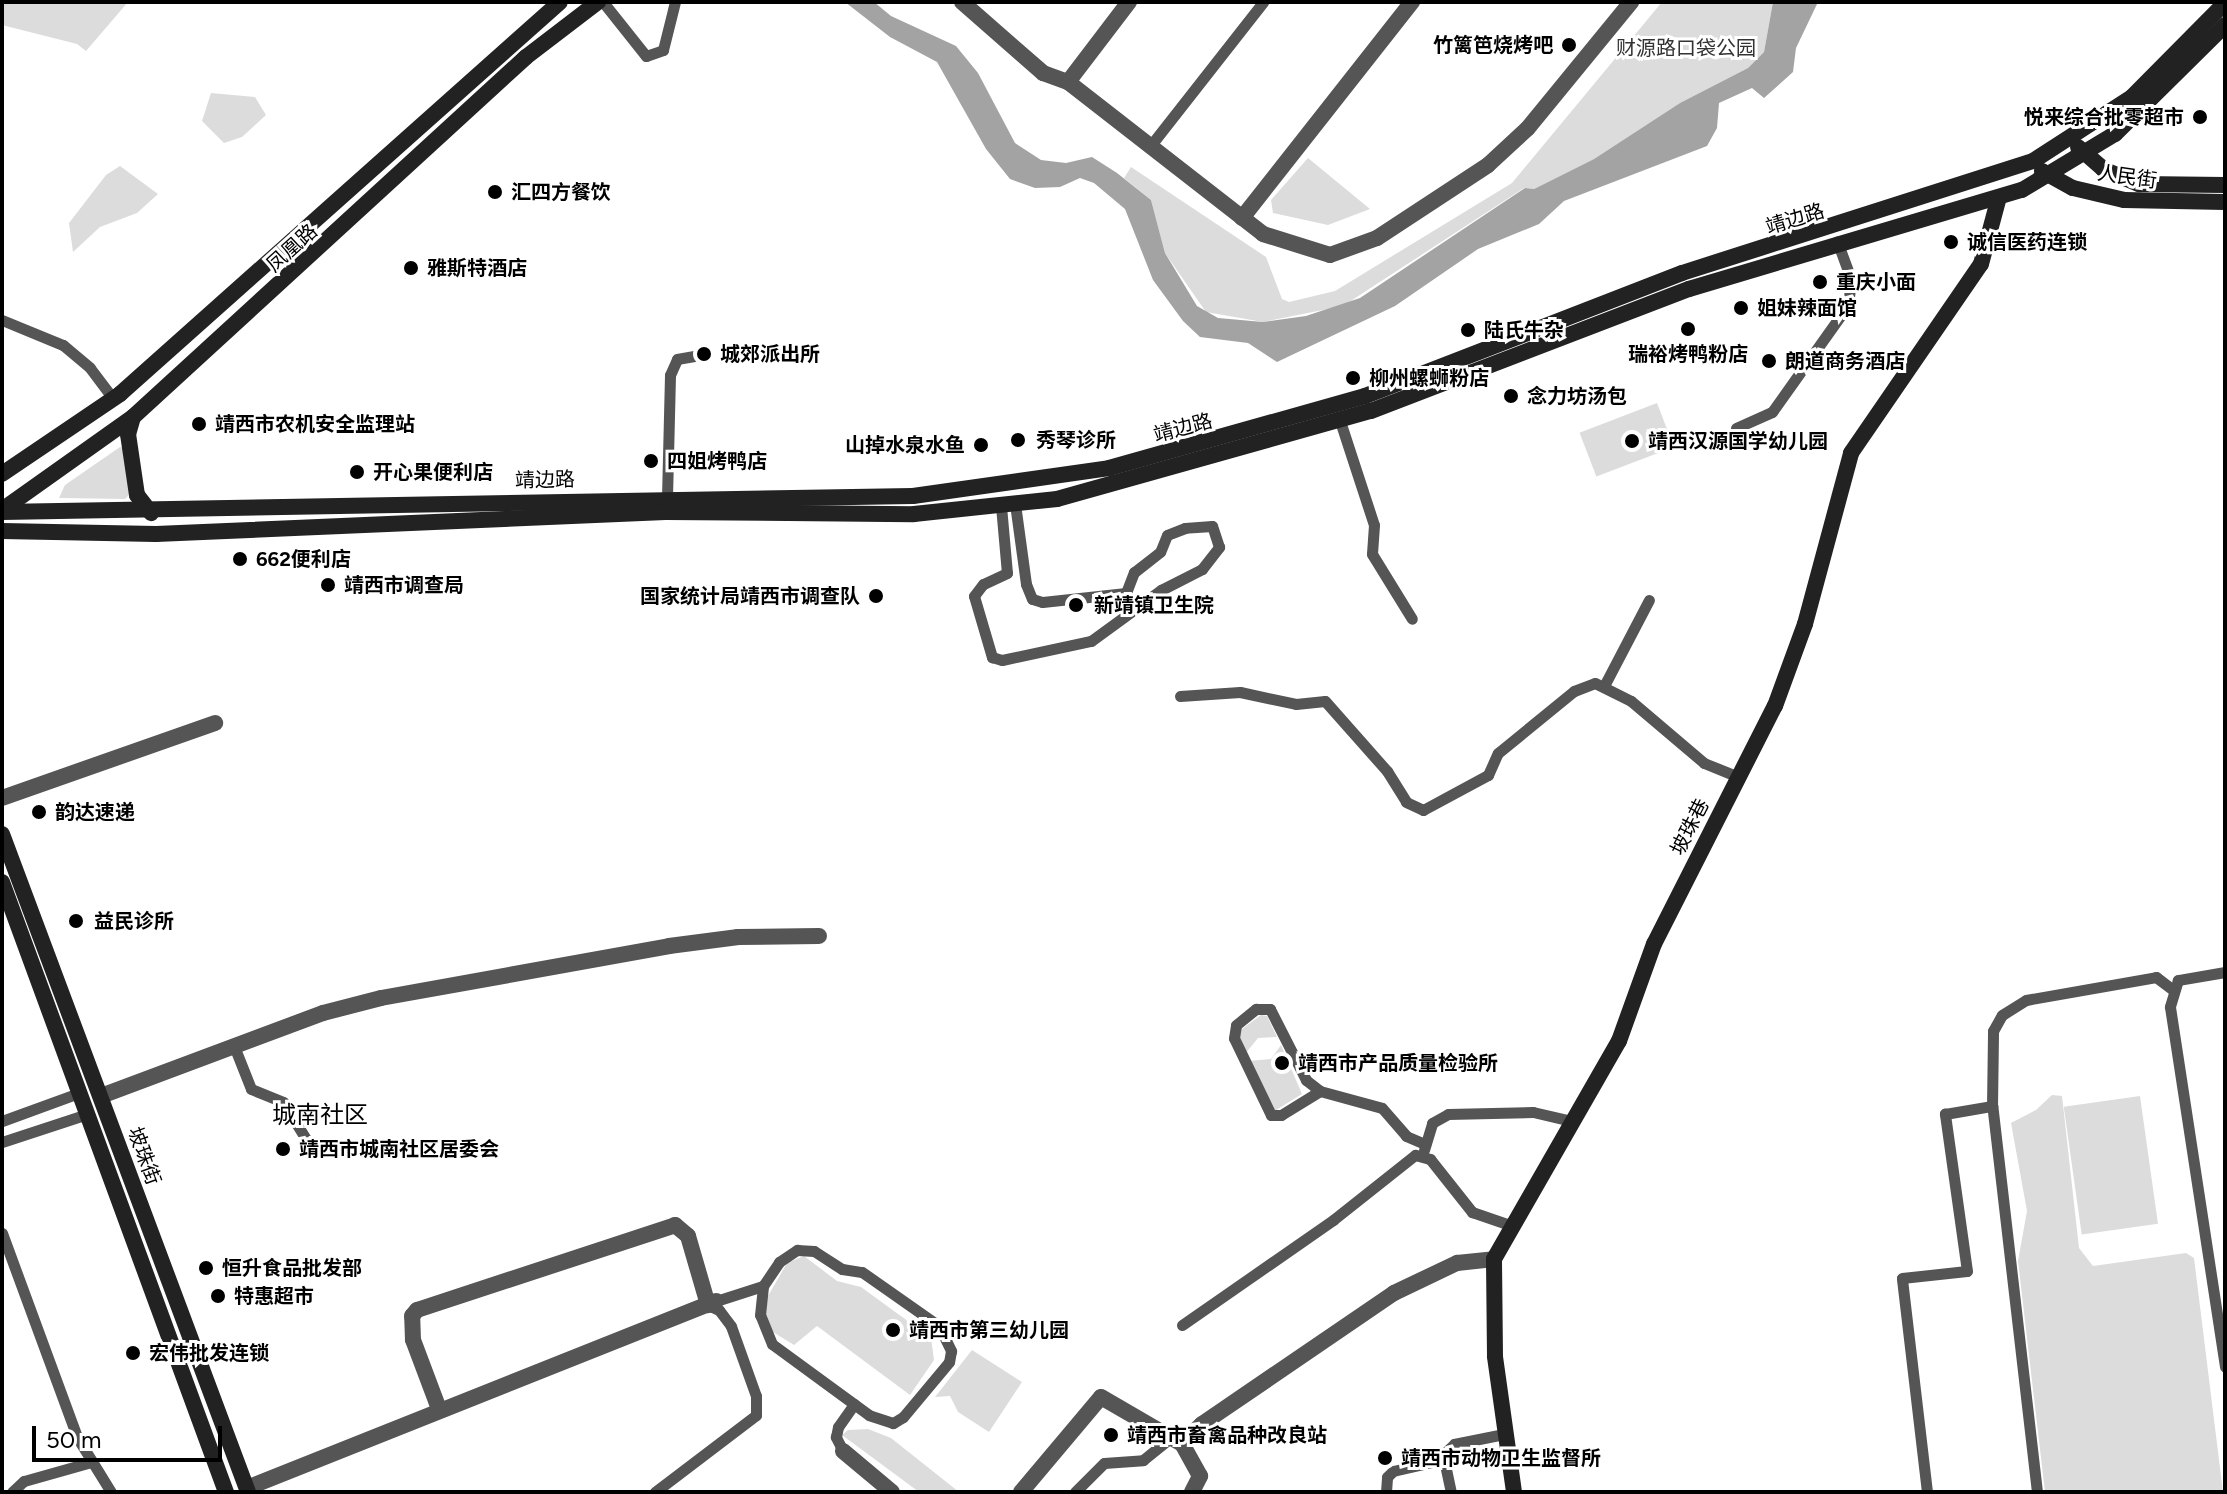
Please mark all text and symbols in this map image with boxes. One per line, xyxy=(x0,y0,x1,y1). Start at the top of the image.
place label: 竹篱笆烧烤吧 xyxy=(1433,33,1553,57)
marker: 竹篱笆烧烤吧 xyxy=(1560,36,1578,54)
park label: 财源路口袋公园 xyxy=(1616,36,1756,60)
place label: 悦来综合批零超市 xyxy=(2024,105,2184,129)
marker: 悦来综合批零超市 xyxy=(2191,108,2209,126)
street label: 人民街 xyxy=(2096,161,2158,193)
place label: 汇四方餐饮 xyxy=(511,180,611,204)
marker: 汇四方餐饮 xyxy=(486,183,504,201)
street label: 靖边路 xyxy=(1763,199,1827,239)
street label: 凤凰路 xyxy=(262,219,322,277)
place label: 诚信医药连锁 xyxy=(1967,230,2087,254)
marker: 诚信医药连锁 xyxy=(1942,233,1960,251)
place label: 雅斯特酒店 xyxy=(427,256,527,280)
marker: 雅斯特酒店 xyxy=(402,259,420,277)
place label: 重庆小面 xyxy=(1836,270,1916,294)
marker: 重庆小面 xyxy=(1811,273,1829,291)
place label: 姐妹辣面馆 xyxy=(1757,296,1857,320)
marker: 姐妹辣面馆 xyxy=(1732,299,1750,317)
place label: 陆氏牛杂 xyxy=(1484,318,1564,342)
marker: 瑞裕烤鸭粉店 xyxy=(1679,320,1697,338)
marker: 陆氏牛杂 xyxy=(1459,321,1477,339)
place label: 城郊派出所 xyxy=(720,342,820,366)
place label: 瑞裕烤鸭粉店 xyxy=(1628,342,1748,366)
marker: 城郊派出所 xyxy=(695,345,713,363)
place label: 朗道商务酒店 xyxy=(1785,349,1905,373)
marker: 朗道商务酒店 xyxy=(1760,352,1778,370)
place label: 柳州螺蛳粉店 xyxy=(1369,366,1489,390)
marker: 柳州螺蛳粉店 xyxy=(1344,369,1362,387)
place label: 念力坊汤包 xyxy=(1527,384,1627,408)
marker: 念力坊汤包 xyxy=(1502,387,1520,405)
street label: 靖边路 xyxy=(1151,409,1215,447)
place label: 靖西市农机安全监理站 xyxy=(215,412,415,436)
marker: 靖西市农机安全监理站 xyxy=(190,415,208,433)
place label: 秀琴诊所 xyxy=(1036,428,1116,452)
marker: 秀琴诊所 xyxy=(1007,429,1029,451)
place label: 靖西汉源国学幼儿园 xyxy=(1648,429,1828,453)
marker: 靖西汉源国学幼儿园 xyxy=(1623,432,1641,450)
place label: 山掉水泉水鱼 xyxy=(845,433,965,457)
marker: 山掉水泉水鱼 xyxy=(972,436,990,454)
place label: 四姐烤鸭店 xyxy=(667,449,767,473)
marker: 四姐烤鸭店 xyxy=(642,452,660,470)
place label: 开心果便利店 xyxy=(373,460,493,484)
marker: 开心果便利店 xyxy=(348,463,366,481)
street label: 靖边路 xyxy=(515,467,575,493)
place label: 662便利店 xyxy=(256,547,351,571)
marker: 662便利店 xyxy=(231,550,249,568)
place label: 靖西市调查局 xyxy=(344,573,464,597)
marker: 靖西市调查局 xyxy=(319,576,337,594)
place label: 国家统计局靖西市调查队 xyxy=(640,584,860,608)
marker: 国家统计局靖西市调查队 xyxy=(867,587,885,605)
place label: 新靖镇卫生院 xyxy=(1094,593,1214,617)
marker: 新靖镇卫生院 xyxy=(1065,594,1087,616)
street label: 坡珠巷 xyxy=(1666,795,1714,859)
place label: 韵达速递 xyxy=(55,800,135,824)
marker: 韵达速递 xyxy=(30,803,48,821)
place label: 益民诊所 xyxy=(94,909,174,933)
marker: 益民诊所 xyxy=(65,910,87,932)
place label: 靖西市产品质量检验所 xyxy=(1298,1051,1498,1075)
marker: 靖西市产品质量检验所 xyxy=(1273,1054,1291,1072)
district label: 城南社区 xyxy=(272,1101,368,1129)
street label: 坡珠街 xyxy=(122,1124,166,1188)
place label: 靖西市城南社区居委会 xyxy=(299,1137,499,1161)
marker: 靖西市城南社区居委会 xyxy=(274,1140,292,1158)
place label: 恒升食品批发部 xyxy=(222,1256,362,1280)
marker: 恒升食品批发部 xyxy=(197,1259,215,1277)
place label: 特惠超市 xyxy=(234,1284,314,1308)
marker: 特惠超市 xyxy=(209,1287,227,1305)
place label: 靖西市第三幼儿园 xyxy=(909,1318,1069,1342)
marker: 靖西市第三幼儿园 xyxy=(884,1321,902,1339)
place label: 宏伟批发连锁 xyxy=(149,1341,269,1365)
marker: 宏伟批发连锁 xyxy=(124,1344,142,1362)
scale bar xyxy=(36,1410,226,1460)
place label: 靖西市畜禽品种改良站 xyxy=(1127,1423,1327,1447)
text: 50 m xyxy=(46,1425,102,1454)
marker: 靖西市畜禽品种改良站 xyxy=(1102,1426,1120,1444)
place label: 靖西市动物卫生监督所 xyxy=(1401,1446,1601,1470)
marker: 靖西市动物卫生监督所 xyxy=(1376,1449,1394,1467)

